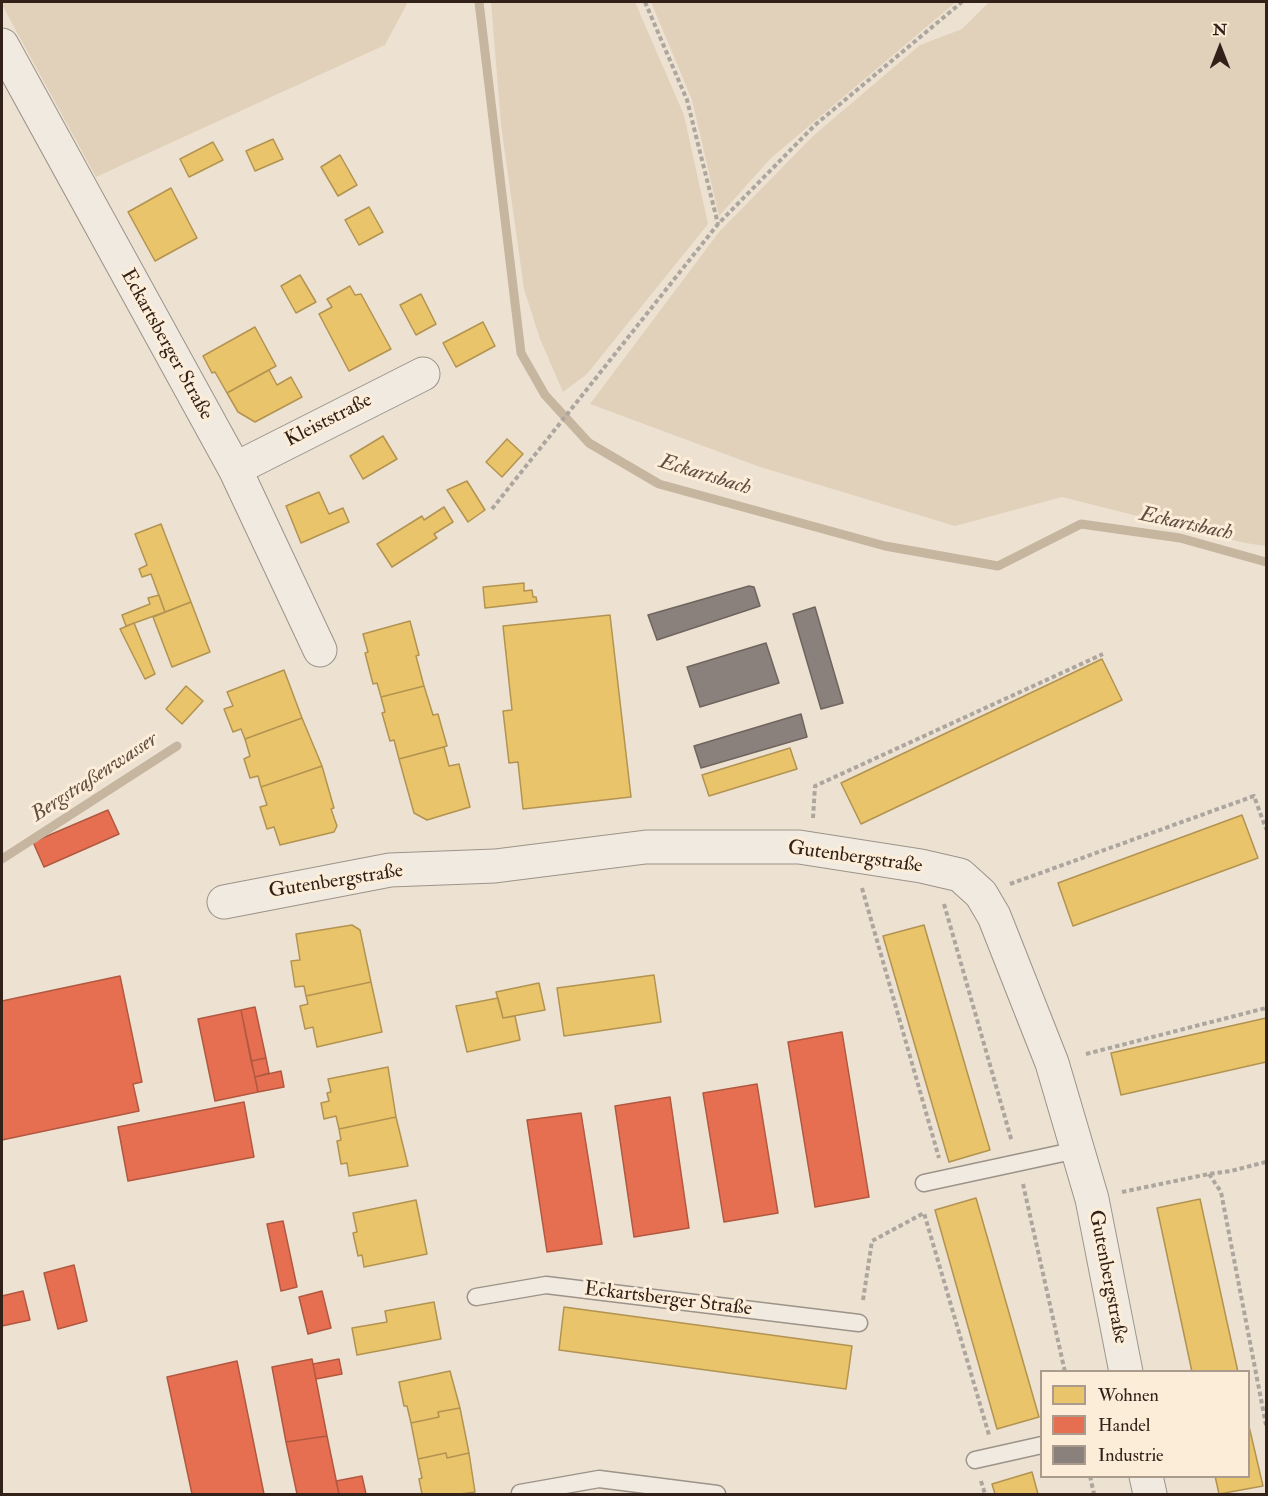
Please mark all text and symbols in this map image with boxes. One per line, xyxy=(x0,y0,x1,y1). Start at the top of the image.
north arrow xyxy=(1190,18,1250,78)
text: N xyxy=(1213,20,1227,40)
street label: Eckartsberger Straße xyxy=(115,265,217,425)
street label: Kleiststraße xyxy=(282,389,376,453)
water label: Eckartsbach xyxy=(656,450,754,502)
water label: Eckartsbach xyxy=(1137,503,1235,547)
water label: Bergstraßenwasser xyxy=(27,728,163,828)
street label: Gutenbergstraße xyxy=(786,837,924,879)
street label: Gutenbergstraße xyxy=(267,860,405,904)
street label: Gutenbergstraße xyxy=(1082,1208,1132,1346)
street label: Eckartsberger Straße xyxy=(583,1278,753,1322)
legend xyxy=(1040,1370,1250,1478)
text: Wohnen xyxy=(1098,1384,1159,1407)
text: Handel xyxy=(1098,1414,1150,1437)
text: Industrie xyxy=(1098,1444,1164,1467)

